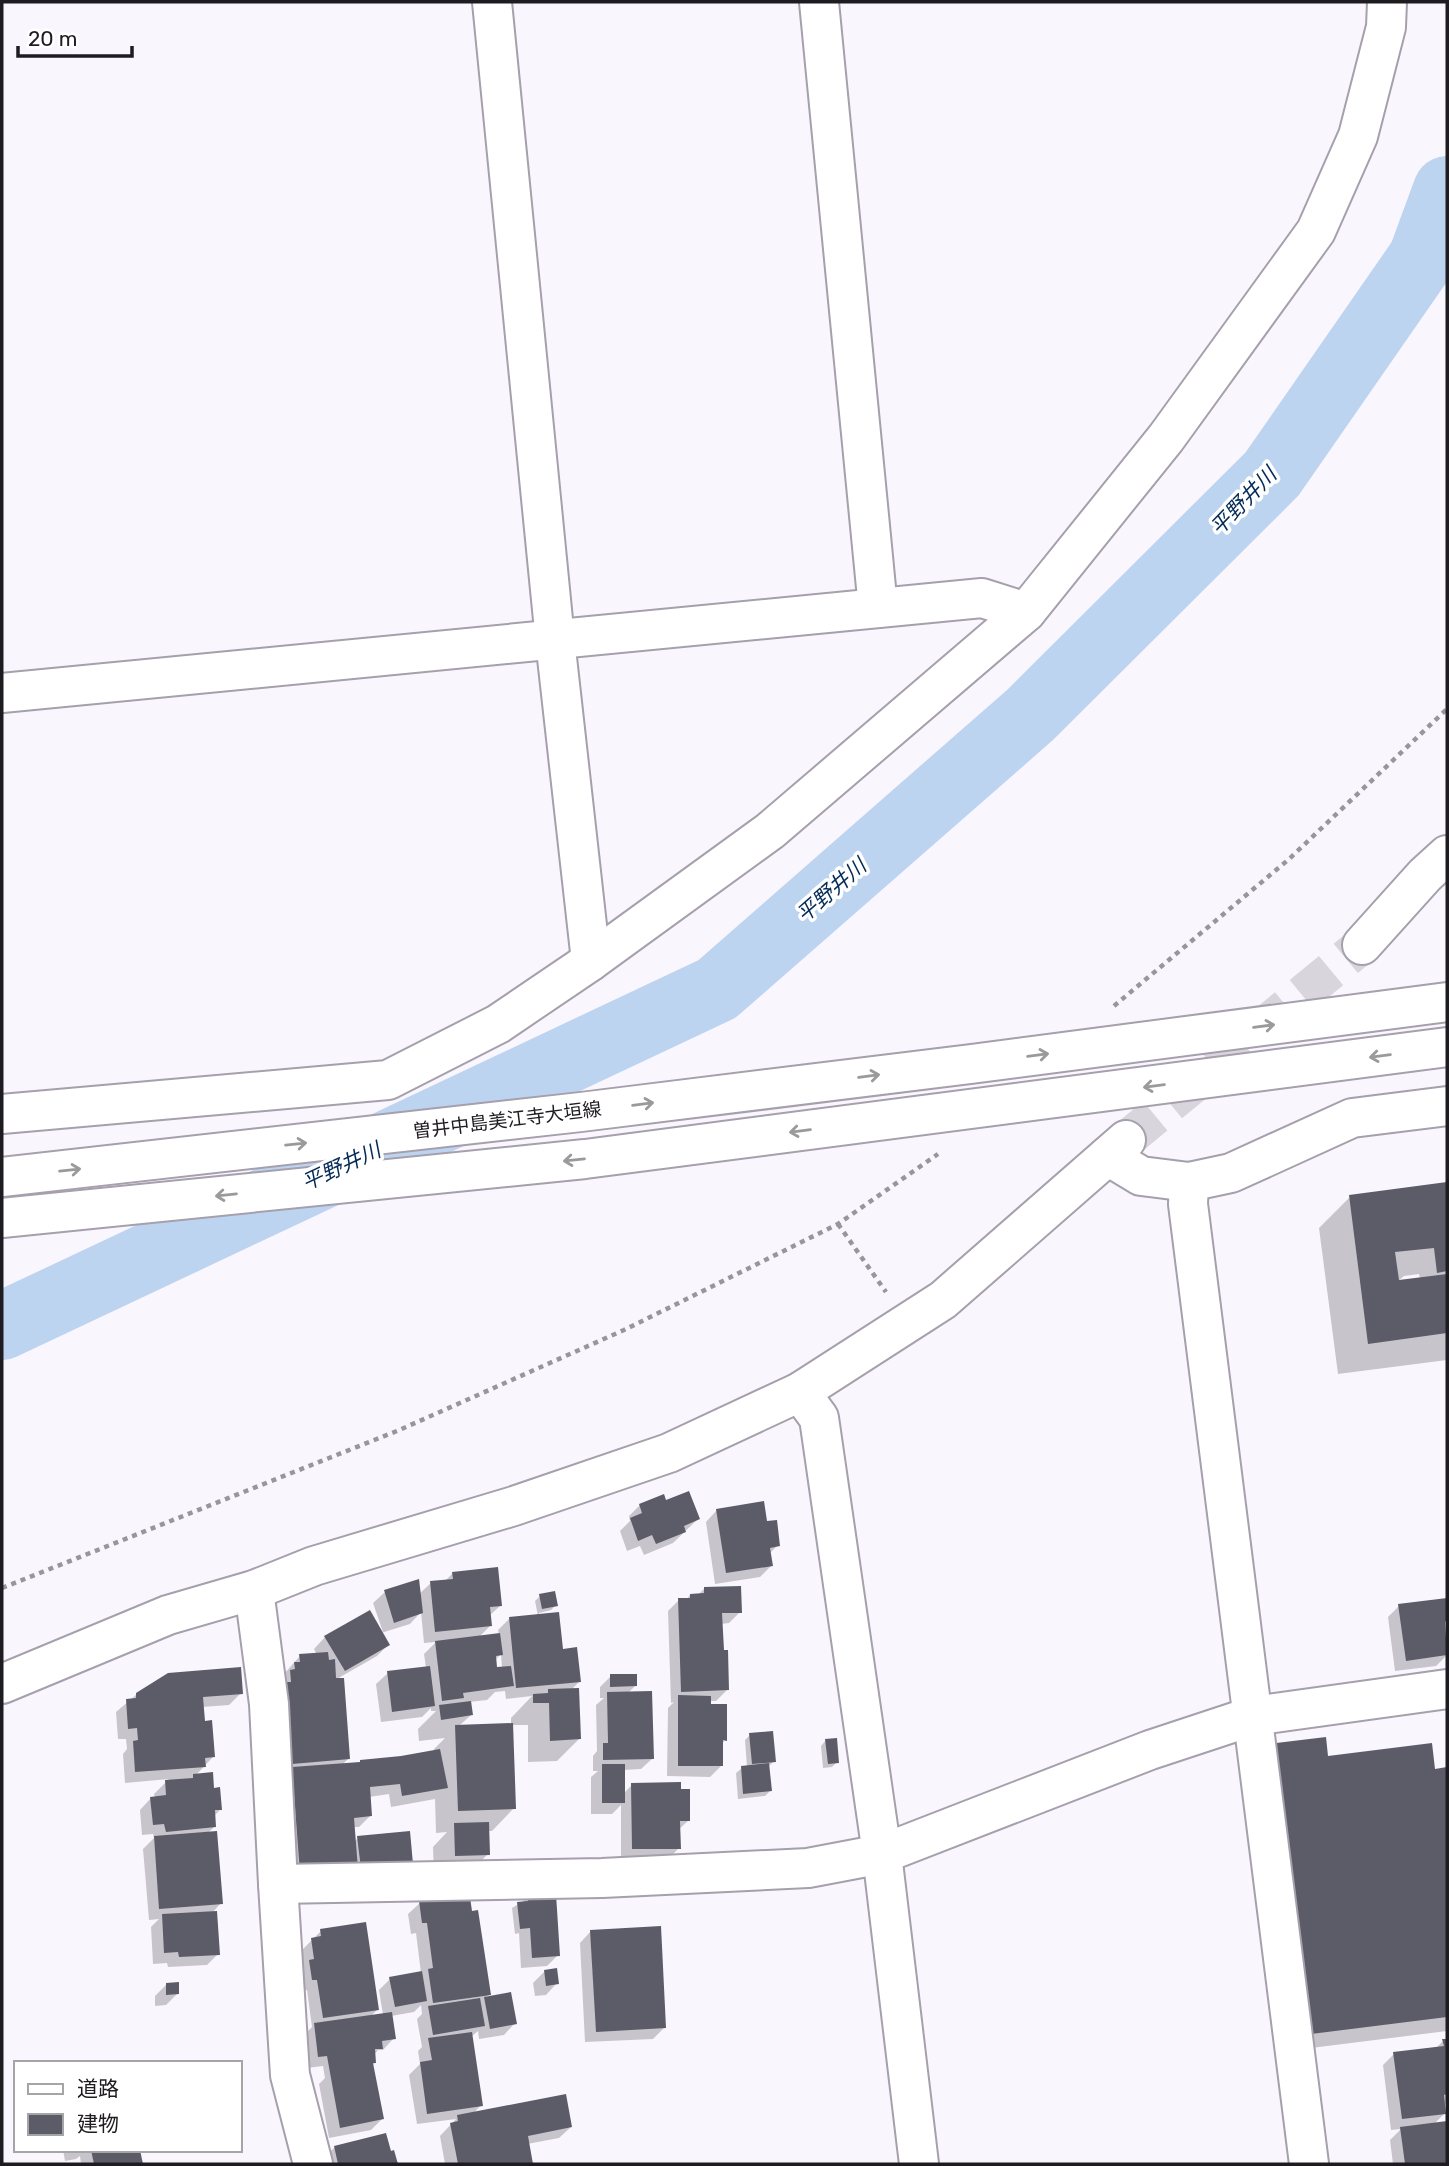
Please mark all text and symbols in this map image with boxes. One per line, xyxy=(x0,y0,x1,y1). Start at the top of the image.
scale bar xyxy=(18,14,131,58)
text: 20 m xyxy=(28,26,77,51)
water label: 平野井川 xyxy=(1205,461,1283,540)
water label: 平野井川 xyxy=(791,852,872,927)
one-way arrow xyxy=(1252,1019,1275,1032)
one-way arrow xyxy=(1026,1049,1049,1062)
one-way arrow xyxy=(1369,1050,1391,1063)
one-way arrow xyxy=(857,1070,880,1083)
one-way arrow xyxy=(1143,1079,1166,1092)
street label: 曽井中島美江寺大垣線 xyxy=(411,1097,603,1143)
one-way arrow xyxy=(631,1097,654,1110)
one-way arrow xyxy=(789,1125,812,1138)
water label: 平野井川 xyxy=(298,1136,386,1195)
one-way arrow xyxy=(284,1137,306,1150)
one-way arrow xyxy=(563,1154,586,1167)
one-way arrow xyxy=(58,1163,80,1176)
one-way arrow xyxy=(215,1189,238,1202)
legend xyxy=(14,2061,242,2152)
text: 道路 xyxy=(77,2076,119,2101)
text: 建物 xyxy=(77,2111,119,2136)

